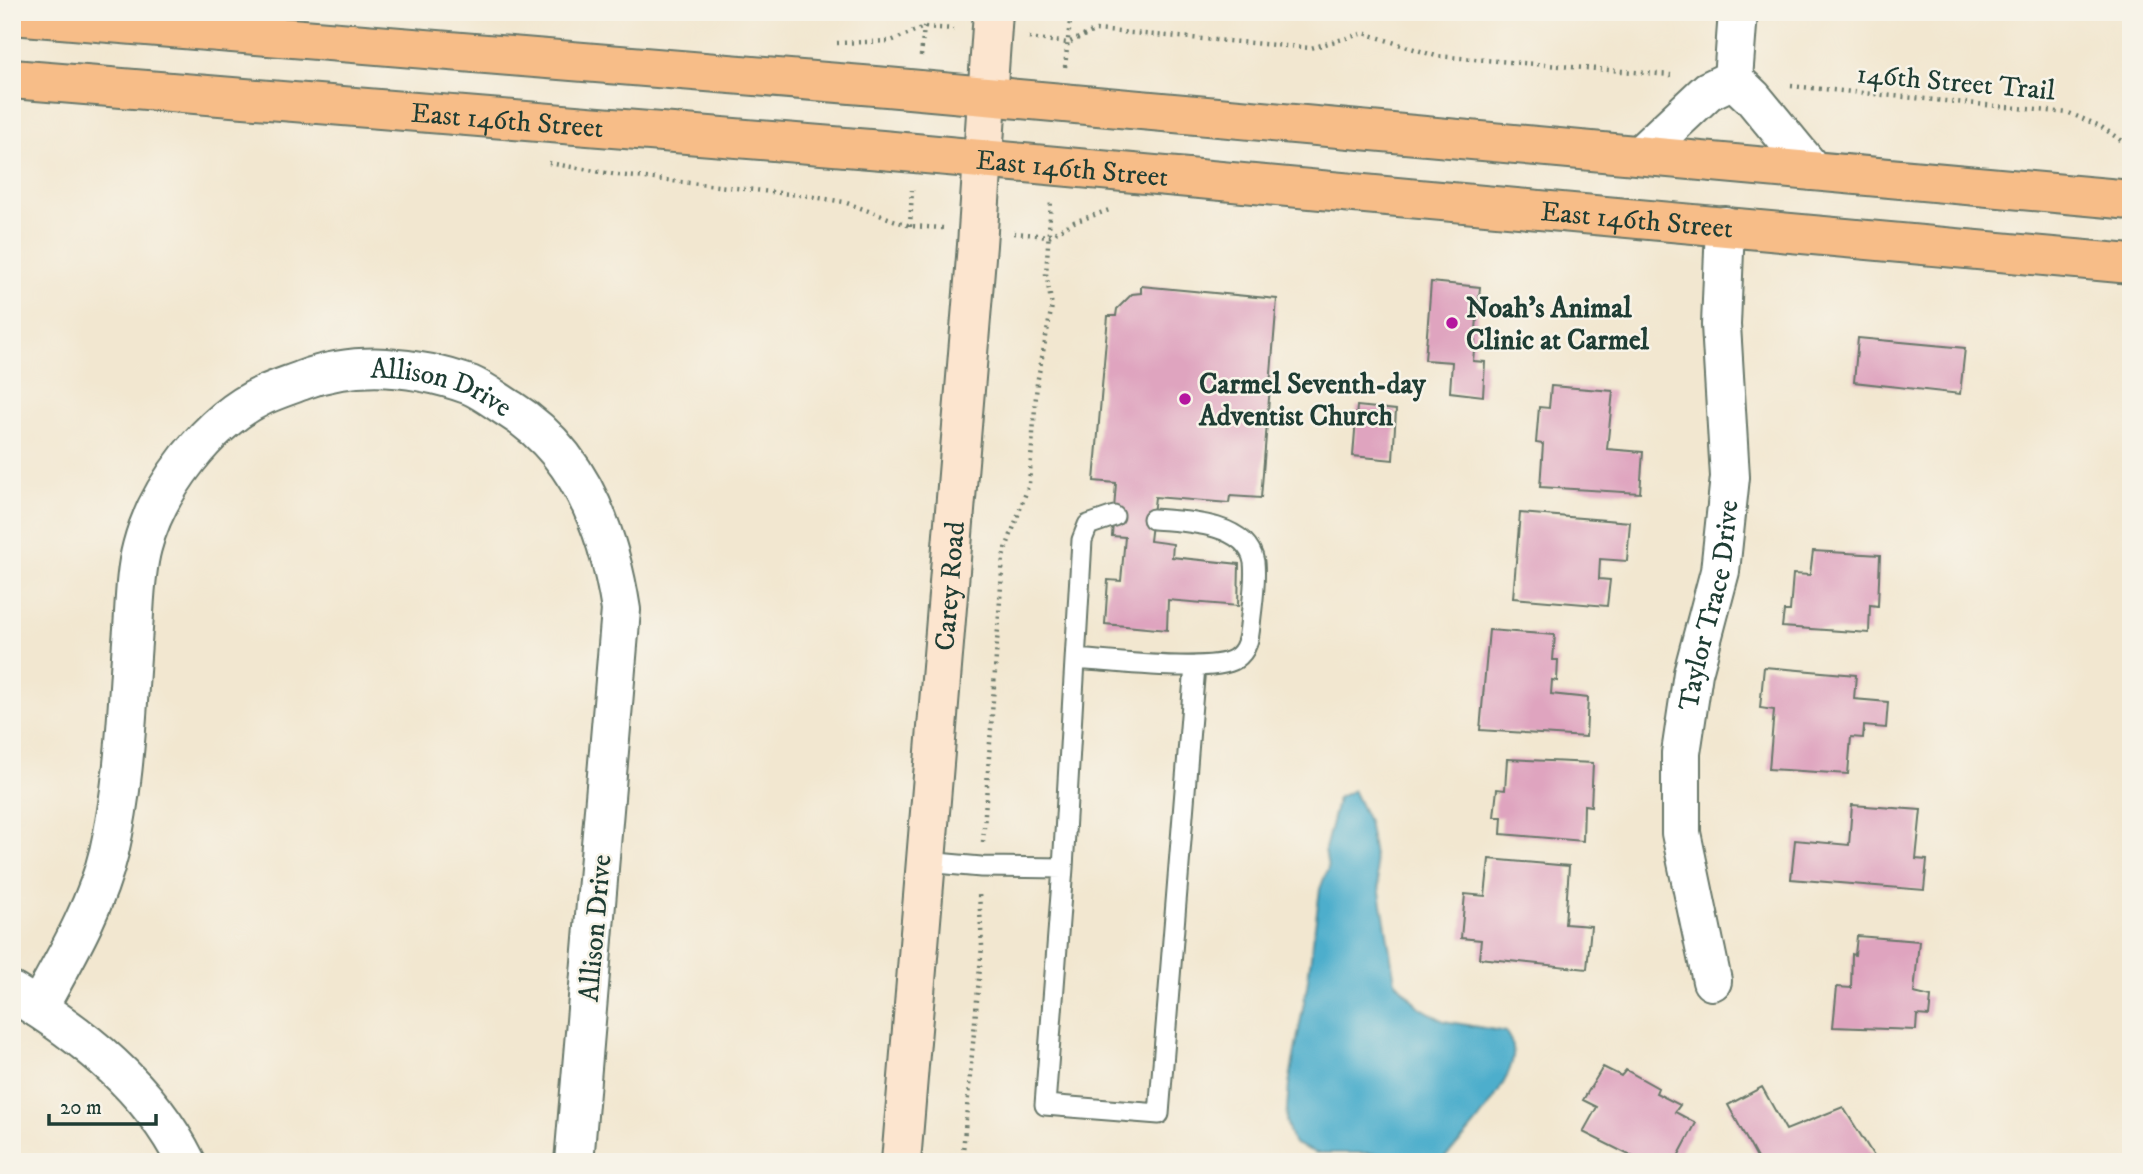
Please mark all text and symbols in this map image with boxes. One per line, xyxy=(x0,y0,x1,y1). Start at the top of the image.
street label: 146th Street Trail xyxy=(1855,56,2057,109)
street label: East 146th Street xyxy=(410,96,605,146)
street label: East 146th Street xyxy=(975,143,1170,195)
street label: East 146th Street xyxy=(1539,194,1735,247)
place label: Noah's Animal Clinic at Carmel xyxy=(1466,291,1649,358)
marker: Noah's Animal Clinic at Carmel xyxy=(1444,315,1460,331)
street label: Allison Drive xyxy=(370,351,518,425)
place label: Carmel Seventh-day Adventist Church xyxy=(1198,367,1426,434)
marker: Carmel Seventh-day Adventist Church xyxy=(1177,391,1193,407)
street label: Taylor Trace Drive xyxy=(1672,498,1746,713)
street label: Carey Road xyxy=(927,520,973,652)
street label: Allison Drive xyxy=(572,853,619,1003)
scale bar xyxy=(49,1083,156,1127)
text: 20 m xyxy=(60,1095,102,1121)

